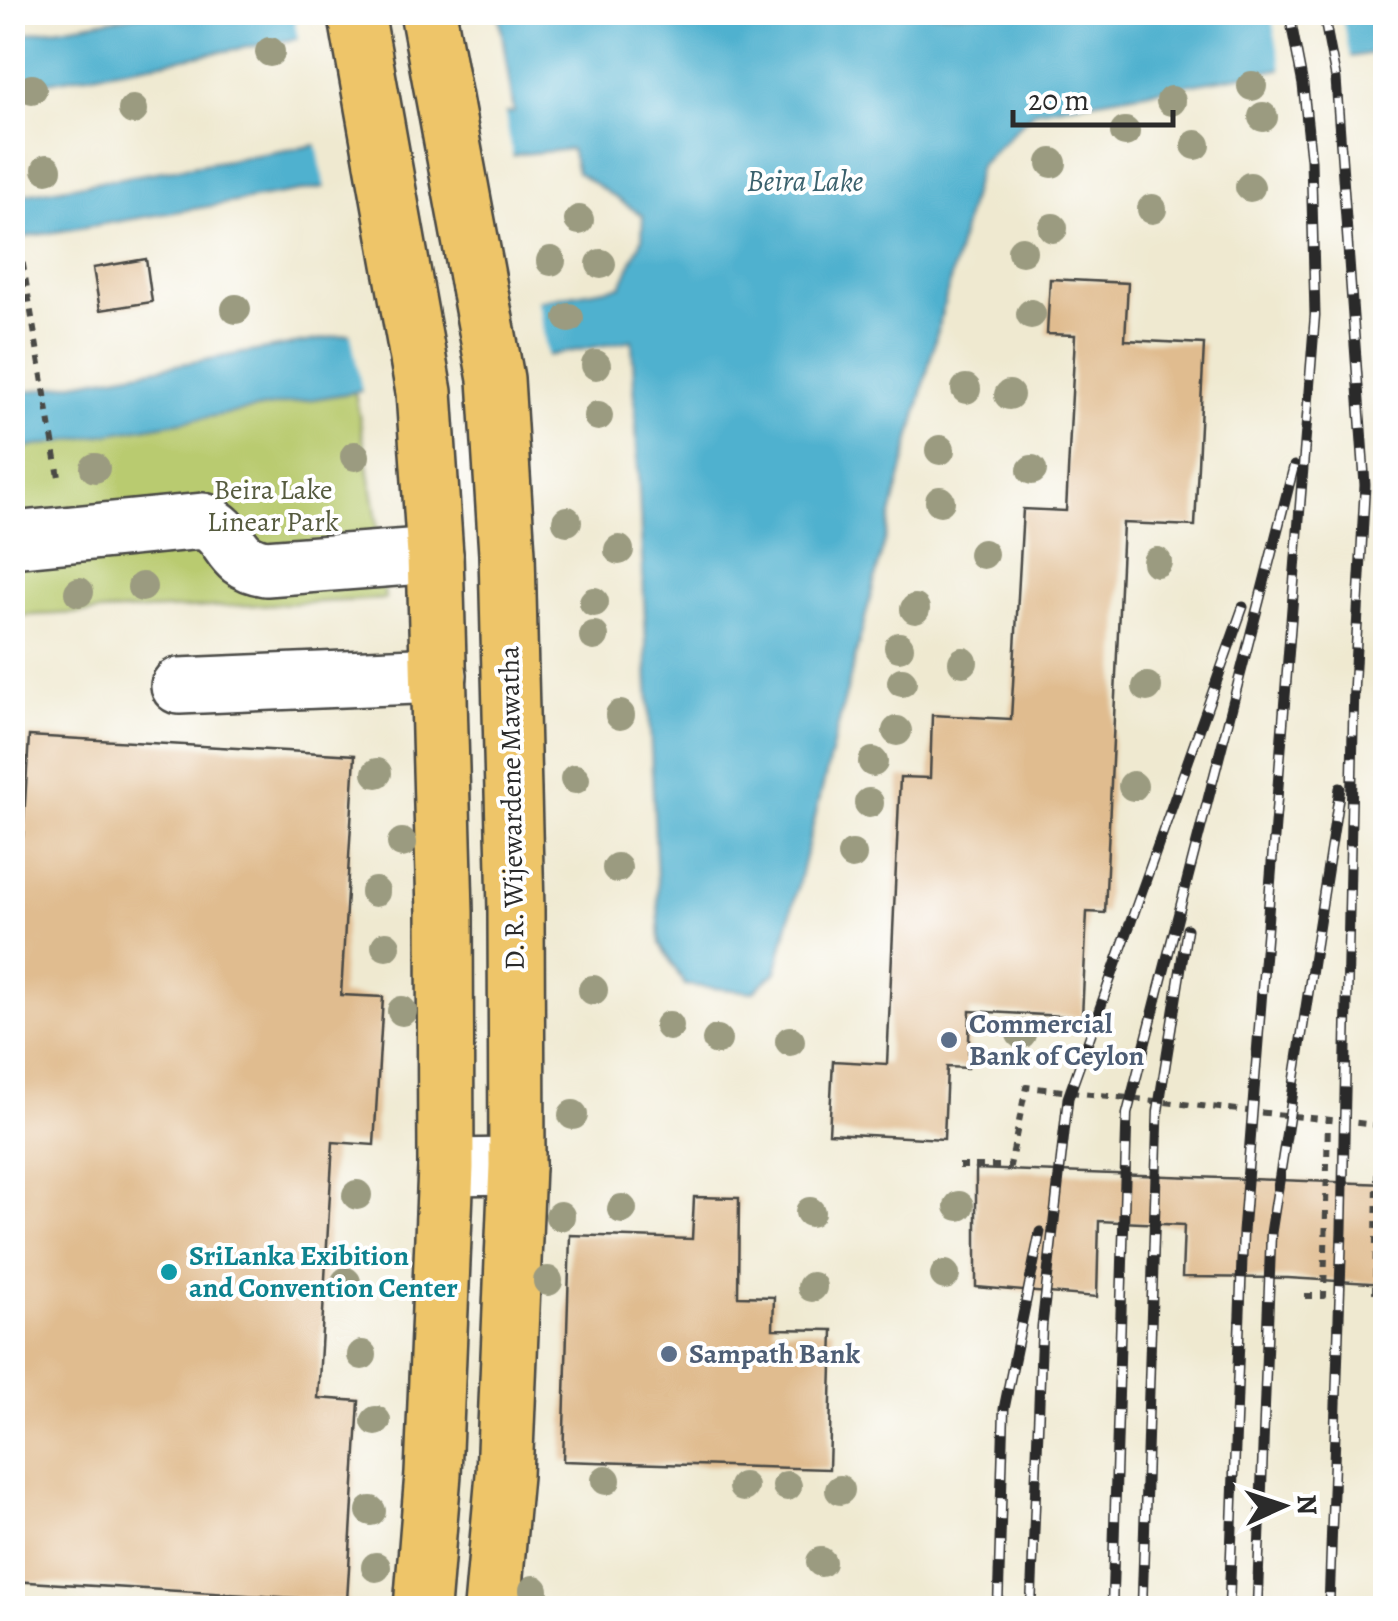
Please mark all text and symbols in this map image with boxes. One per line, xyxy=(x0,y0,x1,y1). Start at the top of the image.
scale bar xyxy=(1013,65,1173,127)
text: 20 m xyxy=(1028,80,1089,120)
water label: Beira Lake xyxy=(747,161,863,201)
park label: Beira Lake Linear Park xyxy=(207,471,339,541)
street label: D. R. Wijewardene Mawatha xyxy=(490,646,534,970)
place label: Commercial Bank of Ceylon xyxy=(969,1005,1145,1075)
marker: Commercial Bank of Ceylon xyxy=(938,1029,960,1051)
place label: SriLanka Exibition and Convention Center xyxy=(189,1237,458,1307)
marker: SriLanka Exibition and Convention Center xyxy=(158,1261,180,1283)
place label: Sampath Bank xyxy=(689,1335,860,1373)
marker: Sampath Bank xyxy=(658,1343,680,1365)
north arrow xyxy=(1233,1456,1333,1556)
text: N xyxy=(1287,1494,1326,1516)

